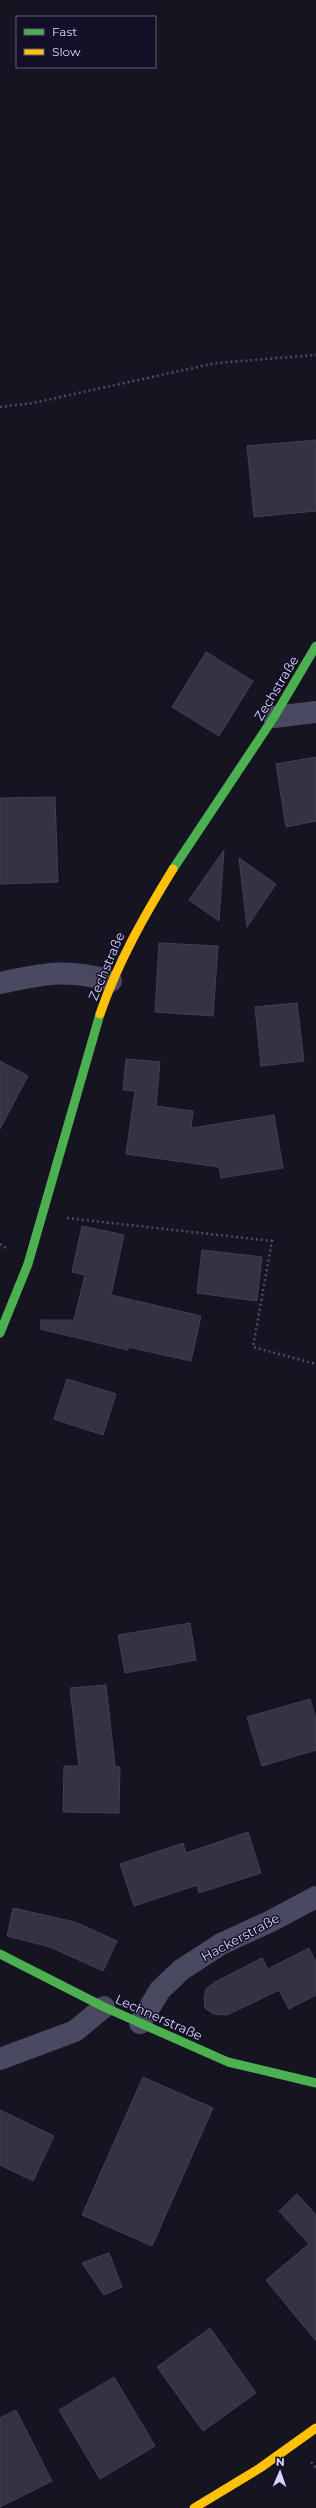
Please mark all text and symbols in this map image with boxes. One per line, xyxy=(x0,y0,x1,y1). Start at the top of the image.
legend xyxy=(16,16,156,68)
text: Fast xyxy=(52,24,77,39)
text: Slow xyxy=(52,44,81,59)
street label: Zechstraße xyxy=(250,653,302,723)
street label: Zechstraße xyxy=(84,929,128,1003)
street label: Hackerstraße xyxy=(198,1910,282,1964)
street label: Lechnerstraße xyxy=(113,1991,205,2043)
north arrow xyxy=(260,2452,300,2492)
text: N xyxy=(276,2455,285,2469)

